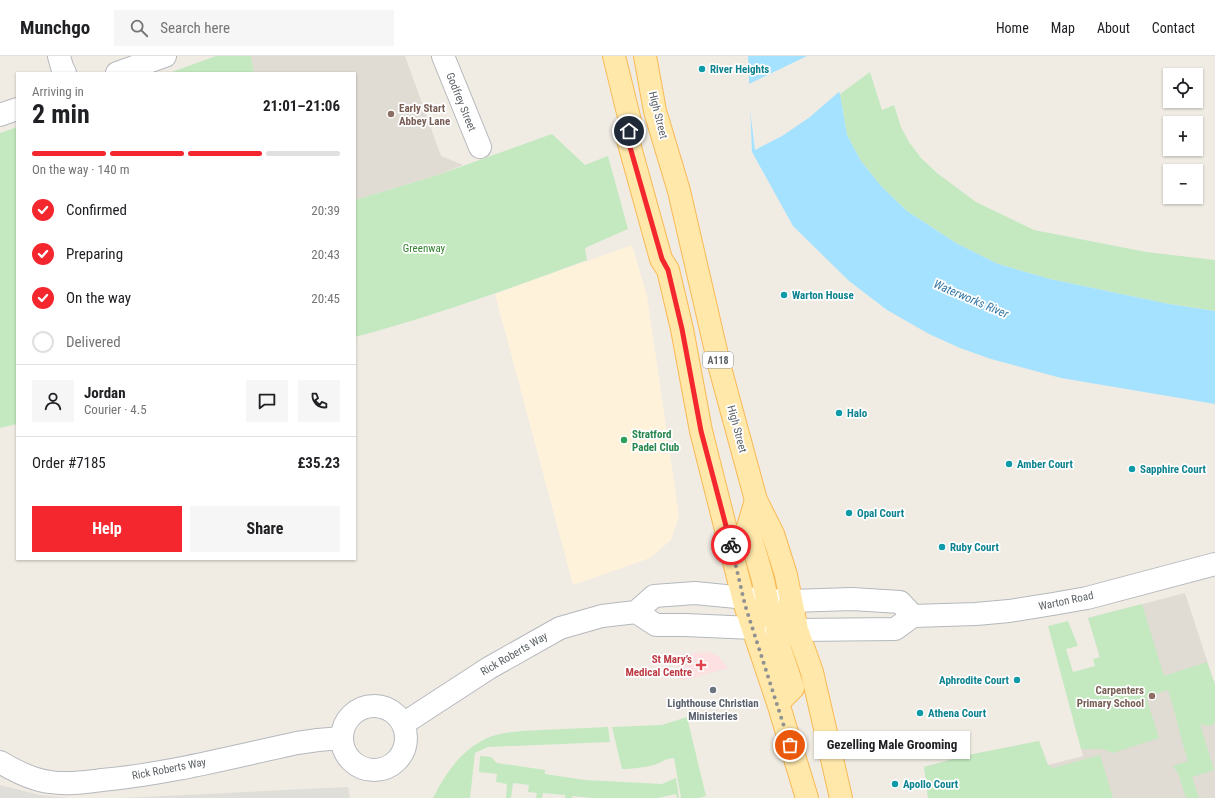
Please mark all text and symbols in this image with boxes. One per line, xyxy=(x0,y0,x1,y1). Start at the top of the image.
search box xyxy=(114,10,394,46)
text: Munchgo xyxy=(20,16,90,39)
icon: search xyxy=(128,17,150,39)
text: Search here xyxy=(160,19,230,37)
text: Home xyxy=(996,20,1029,36)
text: Map xyxy=(1051,20,1075,36)
text: About xyxy=(1097,20,1130,36)
text: Contact xyxy=(1152,20,1195,36)
place label: River Heights xyxy=(710,63,769,76)
marker: River Heights xyxy=(697,64,707,74)
map controls xyxy=(1163,68,1203,204)
button: locate xyxy=(1163,68,1203,108)
street label: Godfrey Street xyxy=(443,71,479,133)
text: Arriving in xyxy=(32,84,84,99)
street label: High Street xyxy=(646,90,670,140)
text: 21:01–21:06 xyxy=(263,97,340,115)
text: 2 min xyxy=(32,99,90,129)
place label: Early Start Abbey Lane xyxy=(399,102,450,128)
marker: Early Start Abbey Lane xyxy=(386,109,396,119)
pin xyxy=(612,114,646,148)
button: + xyxy=(1163,116,1203,156)
icon: home xyxy=(618,120,640,142)
text: On the way · 140 m xyxy=(32,162,129,177)
button: − xyxy=(1163,164,1203,204)
icon: check xyxy=(32,199,54,221)
text: Confirmed xyxy=(66,201,127,219)
text: 20:39 xyxy=(311,203,340,218)
park label: Greenway xyxy=(403,242,446,255)
icon: check xyxy=(32,243,54,265)
text: Preparing xyxy=(66,245,123,263)
text: 20:43 xyxy=(311,247,340,262)
water label: Waterworks River xyxy=(932,277,1011,321)
icon: check xyxy=(32,287,54,309)
text: On the way xyxy=(66,289,131,307)
place label: Warton House xyxy=(792,289,854,302)
marker: Warton House xyxy=(779,290,789,300)
text: 20:45 xyxy=(311,291,340,306)
text: Delivered xyxy=(66,333,121,351)
road number: A118 xyxy=(703,352,733,368)
button: person xyxy=(32,380,74,422)
button: chat xyxy=(246,380,288,422)
button: phone xyxy=(298,380,340,422)
text: Jordan xyxy=(84,384,126,402)
text: Courier · 4.5 xyxy=(84,402,147,417)
street label: High Street xyxy=(724,404,750,454)
place label: Halo xyxy=(847,407,868,420)
marker: Halo xyxy=(834,408,844,418)
place label: Stratford Padel Club xyxy=(632,428,680,454)
marker: Stratford Padel Club xyxy=(619,435,629,445)
text: Order #7185 xyxy=(32,454,106,472)
text: £35.23 xyxy=(297,454,340,472)
place label: Amber Court xyxy=(1017,458,1073,471)
marker: Amber Court xyxy=(1004,459,1014,469)
place label: Sapphire Court xyxy=(1140,463,1207,476)
marker: Sapphire Court xyxy=(1127,464,1137,474)
button: Help xyxy=(32,506,182,552)
button: Share xyxy=(190,506,340,552)
place label: Opal Court xyxy=(857,507,905,520)
marker: Opal Court xyxy=(844,508,854,518)
courier xyxy=(711,525,751,565)
icon: bike xyxy=(720,534,742,556)
place label: Ruby Court xyxy=(950,541,999,554)
marker: Ruby Court xyxy=(937,542,947,552)
street label: Warton Road xyxy=(1037,589,1095,613)
street label: Rick Roberts Way xyxy=(478,629,550,678)
place label: St Mary’s Medical Centre xyxy=(626,653,692,679)
marker: St Mary’s Medical Centre xyxy=(695,659,707,671)
place label: Aphrodite Court xyxy=(939,674,1010,687)
marker: Aphrodite Court xyxy=(1012,675,1022,685)
place label: Carpenters Primary School xyxy=(1077,684,1144,710)
marker: Lighthouse Christian Ministeries xyxy=(708,685,718,695)
marker: Carpenters Primary School xyxy=(1147,691,1157,701)
place label: Lighthouse Christian Ministeries xyxy=(667,697,759,723)
place label: Athena Court xyxy=(928,707,987,720)
marker: Athena Court xyxy=(915,708,925,718)
pin xyxy=(773,728,807,762)
callout: Gezelling Male Grooming xyxy=(814,731,970,759)
icon: bag xyxy=(779,734,801,756)
text: Gezelling Male Grooming xyxy=(827,737,957,752)
street label: Rick Roberts Way xyxy=(131,755,208,783)
place label: Apollo Court xyxy=(903,778,959,791)
marker: Apollo Court xyxy=(890,779,900,789)

